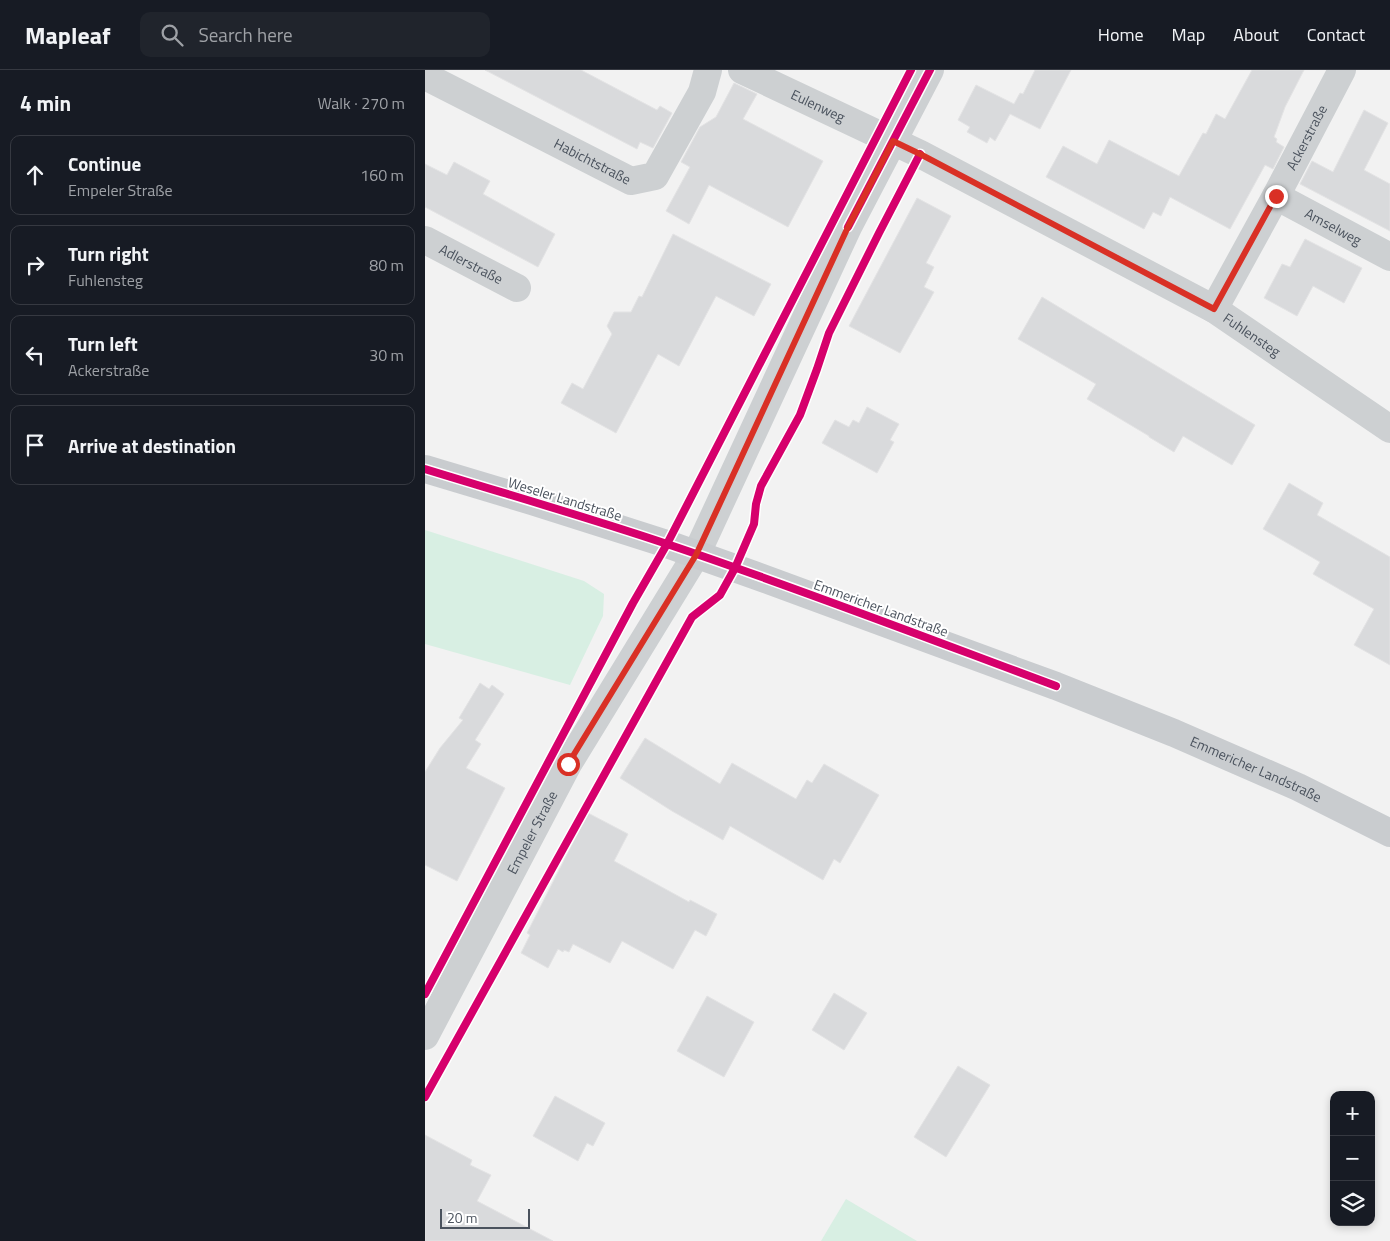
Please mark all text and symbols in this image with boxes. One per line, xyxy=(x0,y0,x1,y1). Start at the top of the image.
search box xyxy=(140,12,490,57)
text: Mapleaf xyxy=(25,17,110,53)
text: Search here xyxy=(198,20,293,49)
icon: search xyxy=(158,21,186,49)
text: Home xyxy=(1098,21,1144,48)
text: Map xyxy=(1172,21,1205,48)
text: About xyxy=(1233,21,1279,48)
text: Contact xyxy=(1307,21,1365,48)
street label: Eulenweg xyxy=(788,84,849,127)
text: 4 min xyxy=(20,87,71,119)
text: Walk · 270 m xyxy=(317,91,405,115)
street label: Ackerstraße xyxy=(1280,101,1332,174)
street label: Habichtstraße xyxy=(551,133,635,189)
text: Continue xyxy=(68,149,141,178)
icon: ahead xyxy=(21,161,49,189)
text: 160 m xyxy=(360,163,404,187)
text: Empeler Straße xyxy=(68,178,173,202)
route end xyxy=(1265,185,1288,208)
street label: Amselweg xyxy=(1301,202,1366,250)
street label: Adlerstraße xyxy=(436,238,507,289)
text: Turn right xyxy=(68,239,149,268)
icon: right xyxy=(21,251,49,279)
text: 80 m xyxy=(369,253,404,277)
text: Fuhlensteg xyxy=(68,268,143,292)
street label: Fuhlensteg xyxy=(1219,307,1285,362)
text: Turn left xyxy=(68,329,138,358)
icon: left xyxy=(21,341,49,369)
text: 30 m xyxy=(369,343,404,367)
text: Ackerstraße xyxy=(68,358,149,382)
icon: arrive xyxy=(21,431,49,459)
text: Arrive at destination xyxy=(68,431,236,460)
street label: Weseler Landstraße xyxy=(506,471,625,526)
street label: Emmericher Landstraße xyxy=(811,573,951,642)
street label: Emmericher Landstraße xyxy=(1187,730,1326,807)
route start xyxy=(557,753,580,776)
street label: Empeler Straße xyxy=(501,787,562,878)
map controls xyxy=(1330,1091,1375,1226)
button: + xyxy=(1330,1091,1375,1136)
button: − xyxy=(1330,1136,1375,1181)
button: layers xyxy=(1330,1181,1375,1226)
scale bar xyxy=(440,1206,530,1229)
text: 20 m xyxy=(447,1207,477,1228)

